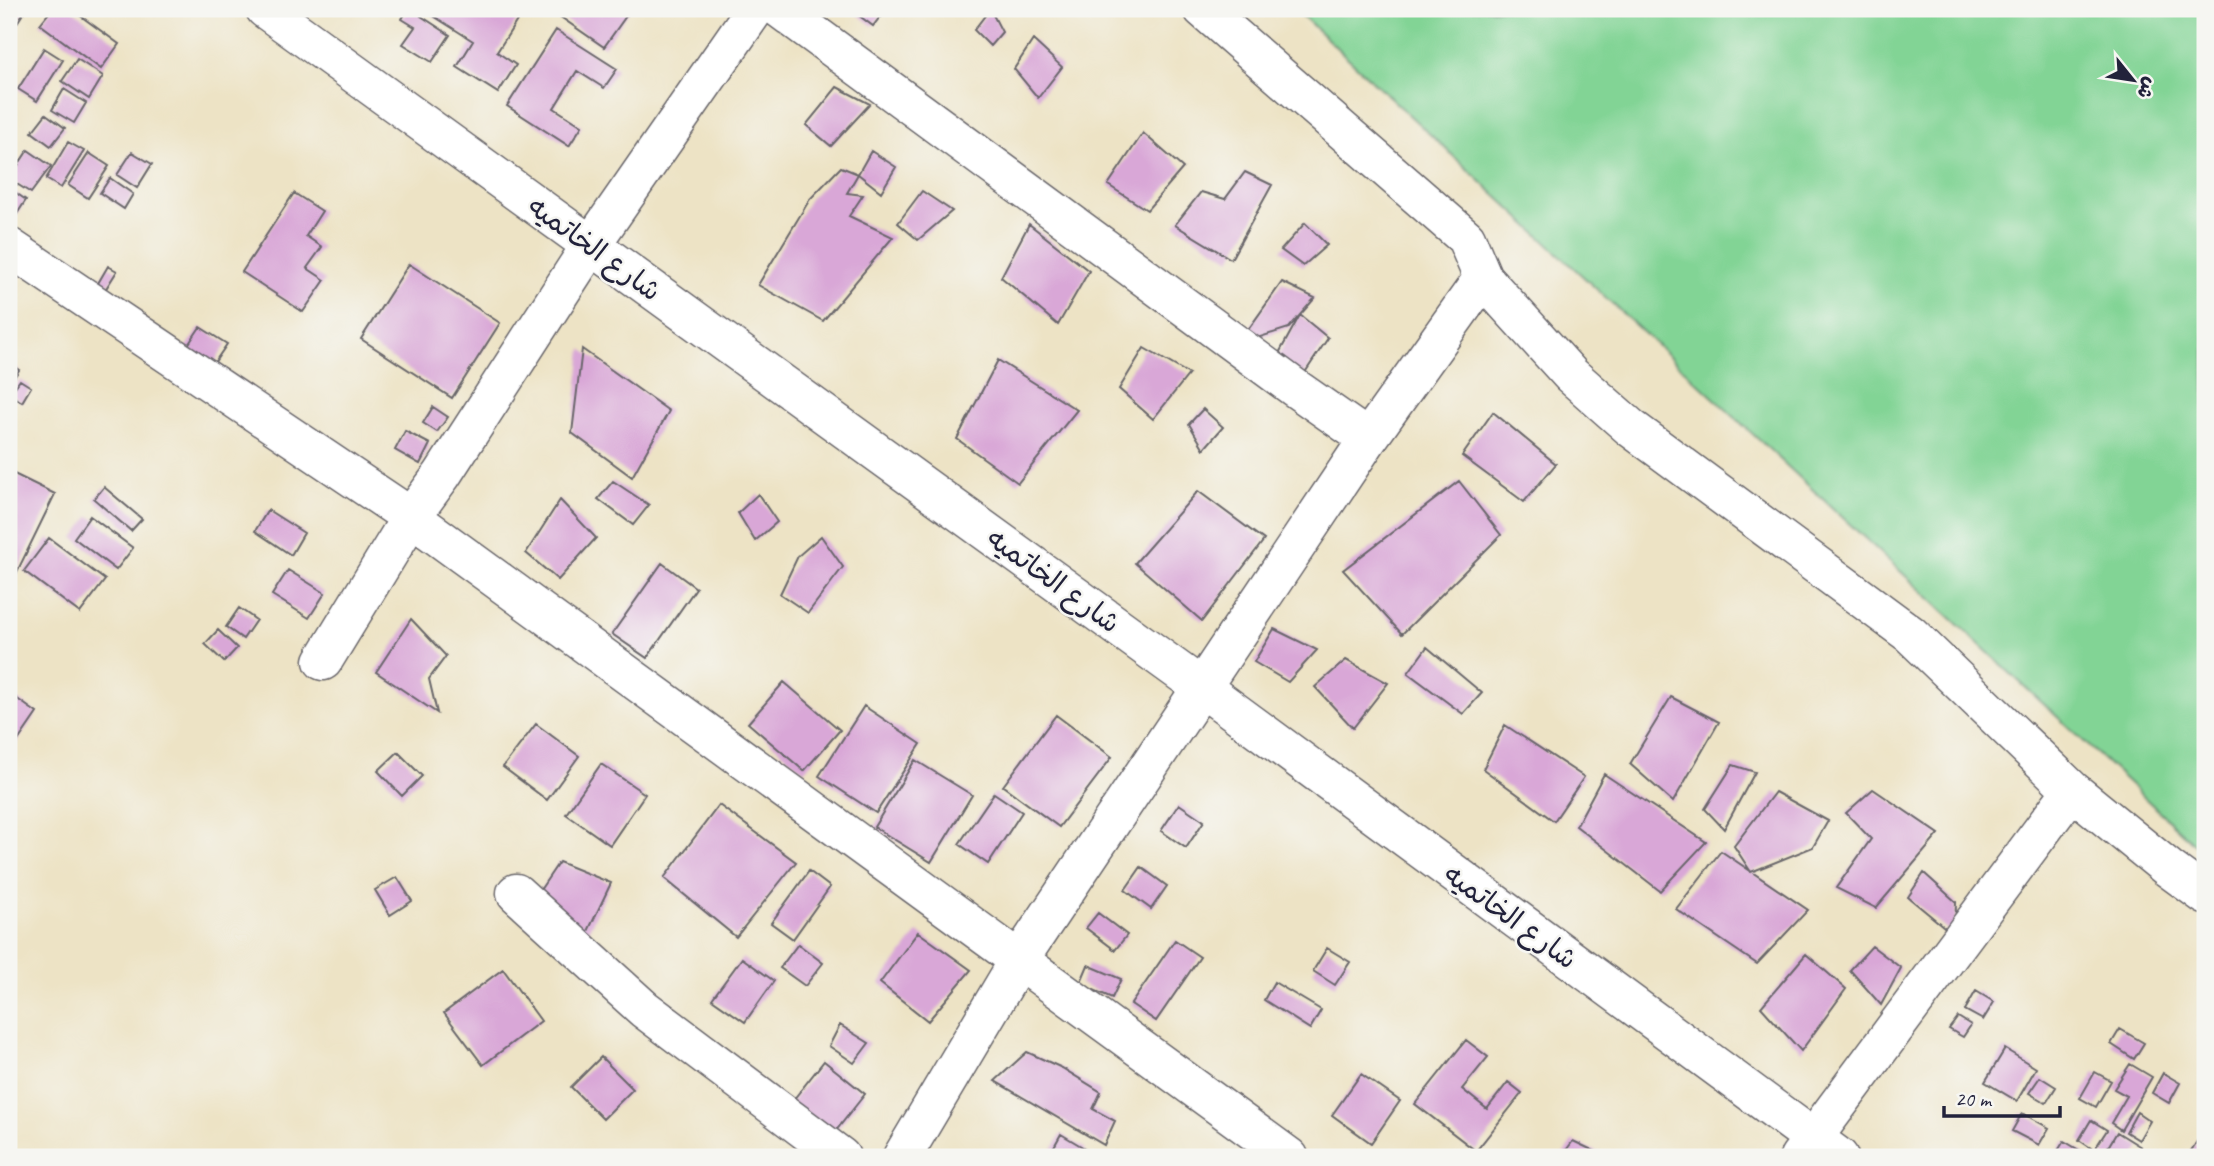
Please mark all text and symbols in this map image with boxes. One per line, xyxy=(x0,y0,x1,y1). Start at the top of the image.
north arrow xyxy=(2098,46,2168,116)
text: ش xyxy=(2131,73,2162,103)
street label: شارع الخاتميه xyxy=(520,188,668,310)
street label: شارع الخاتميه xyxy=(979,520,1127,642)
street label: شارع الخاتميه xyxy=(1436,856,1584,978)
scale bar xyxy=(1944,1075,2060,1119)
text: 20 m xyxy=(1955,1086,1993,1112)

